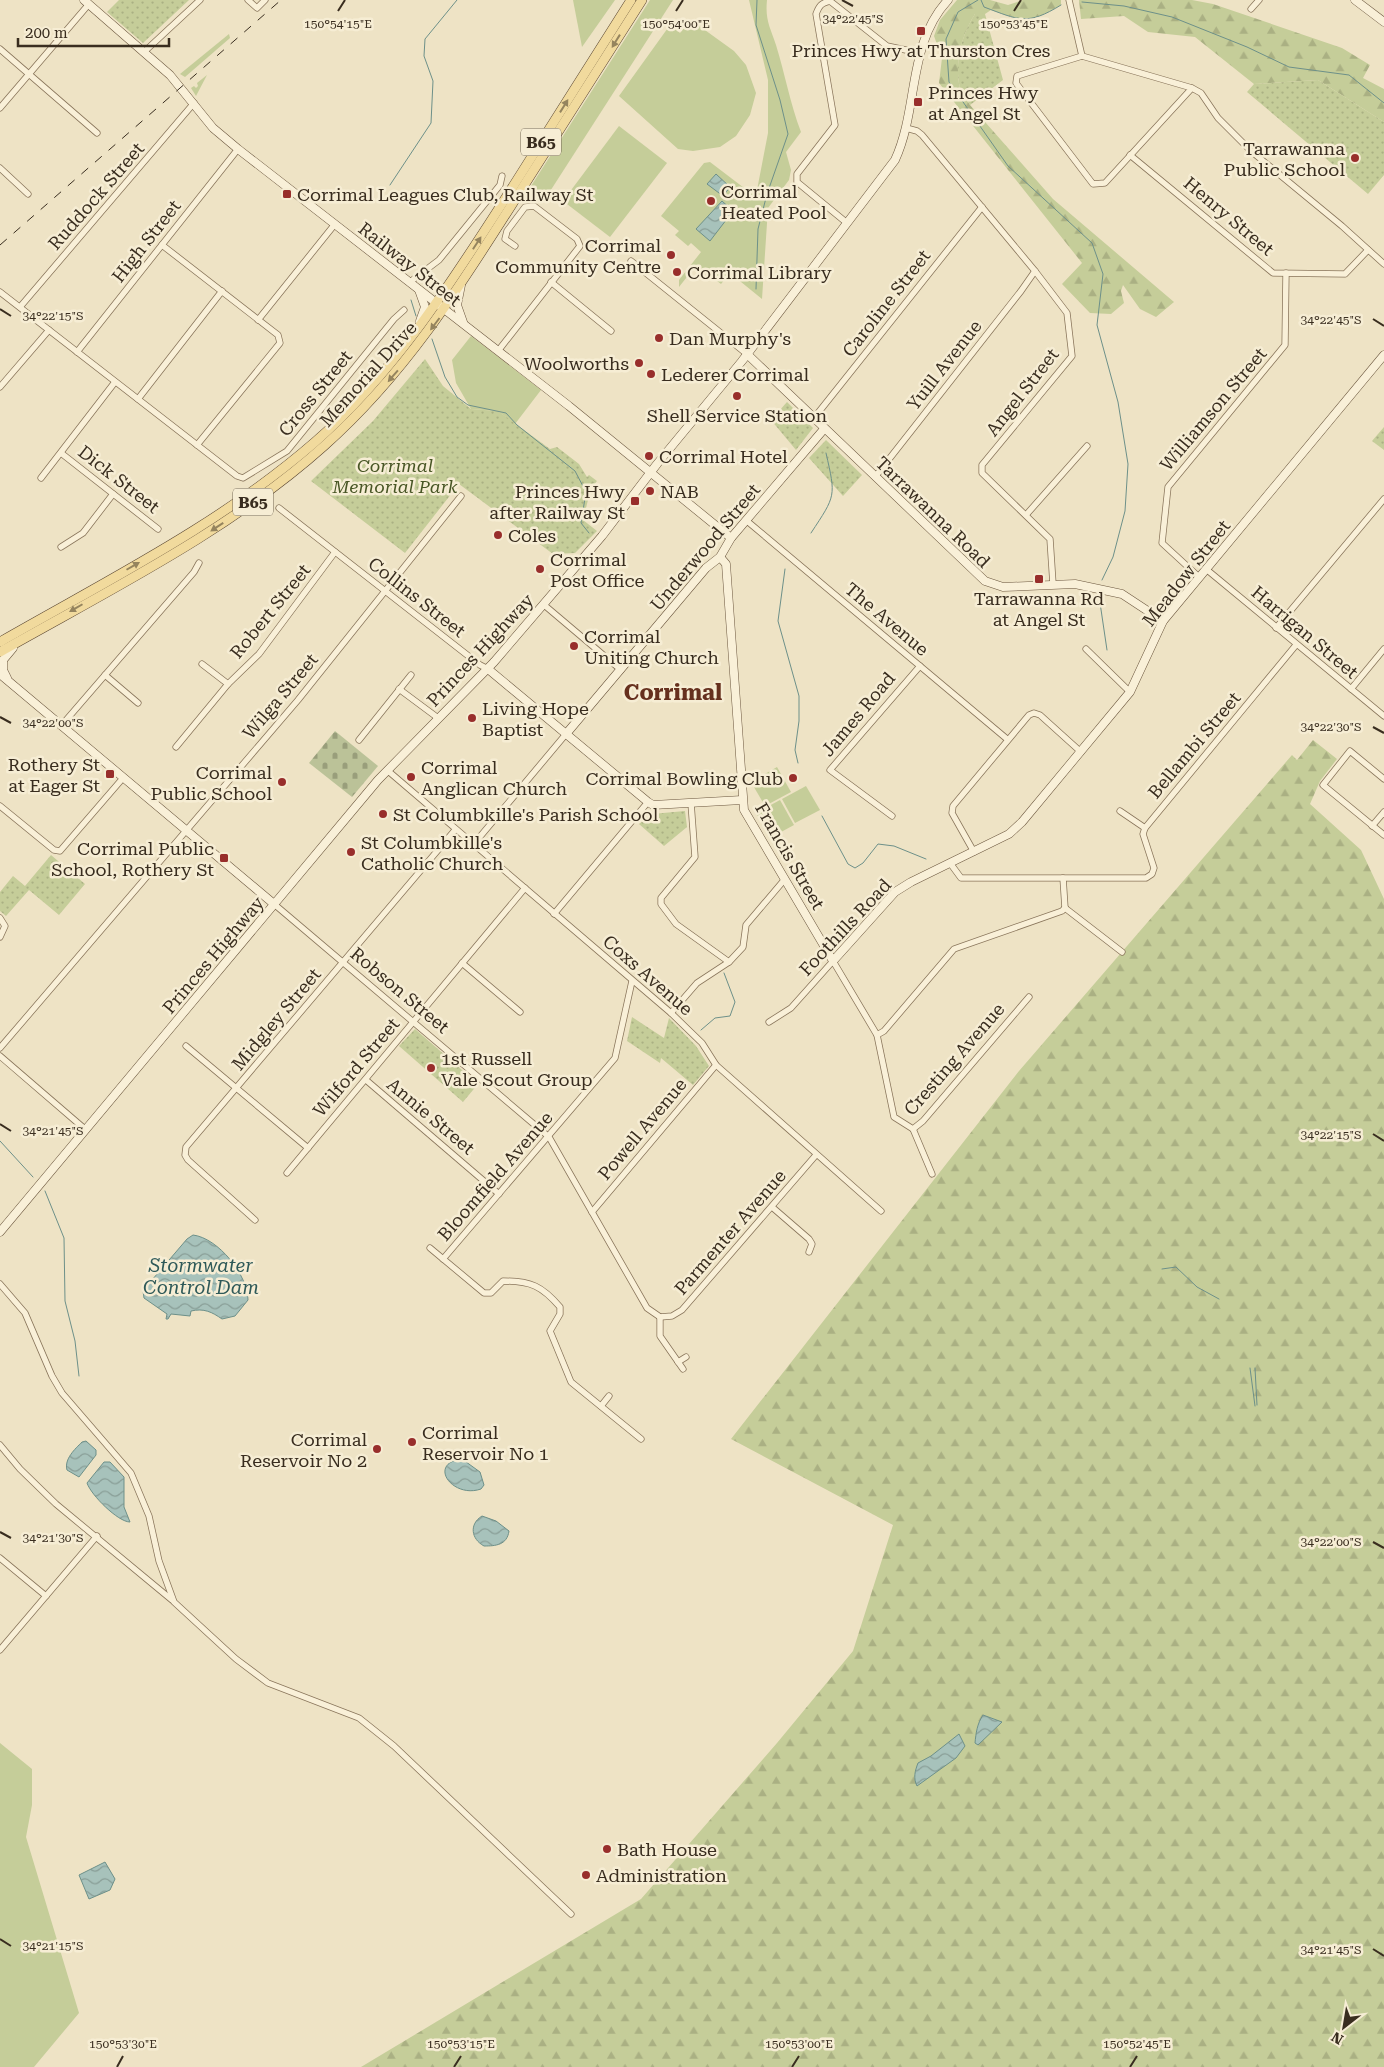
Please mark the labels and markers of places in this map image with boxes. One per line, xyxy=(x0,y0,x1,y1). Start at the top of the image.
marker: Princes Hwy at Thurston Cres xyxy=(915,25,927,37)
place label: Princes Hwy at Thurston Cres xyxy=(792,40,1050,61)
place label: Princes Hwy at Angel St xyxy=(928,82,1039,124)
marker: Princes Hwy at Angel St xyxy=(912,96,924,108)
place label: Tarrawanna Public School xyxy=(1224,138,1345,180)
marker: Tarrawanna Public School xyxy=(1349,152,1361,164)
place label: Corrimal Heated Pool xyxy=(721,181,827,223)
place label: Corrimal Leagues Club, Railway St xyxy=(297,184,594,205)
marker: Corrimal Leagues Club, Railway St xyxy=(281,188,293,200)
marker: Corrimal Heated Pool xyxy=(705,195,717,207)
place label: Corrimal Community Centre xyxy=(495,235,661,277)
marker: Corrimal Community Centre xyxy=(665,249,677,261)
place label: Corrimal Library xyxy=(687,262,832,283)
marker: Corrimal Library xyxy=(671,266,683,278)
place label: Dan Murphy's xyxy=(669,328,791,349)
marker: Dan Murphy's xyxy=(653,332,665,344)
place label: Woolworths xyxy=(524,353,629,374)
marker: Woolworths xyxy=(633,357,645,369)
place label: Lederer Corrimal xyxy=(661,364,809,385)
marker: Lederer Corrimal xyxy=(645,368,657,380)
marker: Shell Service Station xyxy=(731,390,743,402)
place label: Shell Service Station xyxy=(647,405,828,426)
place label: Corrimal Hotel xyxy=(659,446,788,467)
marker: Corrimal Hotel xyxy=(643,450,655,462)
place label: Princes Hwy after Railway St xyxy=(489,481,625,523)
place label: NAB xyxy=(660,481,699,502)
marker: NAB xyxy=(644,485,656,497)
marker: Princes Hwy after Railway St xyxy=(629,495,641,507)
place label: Coles xyxy=(508,525,556,546)
marker: Coles xyxy=(492,529,504,541)
place label: Corrimal Post Office xyxy=(550,549,644,591)
marker: Corrimal Post Office xyxy=(534,563,546,575)
marker: Tarrawanna Rd at Angel St xyxy=(1033,573,1045,585)
place label: Tarrawanna Rd at Angel St xyxy=(974,588,1105,630)
place label: Corrimal Uniting Church xyxy=(584,626,719,668)
marker: Corrimal Uniting Church xyxy=(568,640,580,652)
place label: Living Hope Baptist xyxy=(482,698,589,740)
marker: Living Hope Baptist xyxy=(466,712,478,724)
place label: Rothery St at Eager St xyxy=(8,754,100,796)
place label: Corrimal Anglican Church xyxy=(421,757,568,799)
place label: Corrimal Public School xyxy=(151,762,272,804)
marker: Rothery St at Eager St xyxy=(104,768,116,780)
place label: Corrimal Bowling Club xyxy=(585,768,783,789)
marker: Corrimal Anglican Church xyxy=(405,771,417,783)
marker: Corrimal Bowling Club xyxy=(787,772,799,784)
marker: Corrimal Public School xyxy=(276,776,288,788)
place label: St Columbkille's Parish School xyxy=(393,804,659,825)
marker: St Columbkille's Parish School xyxy=(377,808,389,820)
place label: St Columbkille's Catholic Church xyxy=(361,832,504,874)
place label: Corrimal Public School, Rothery St xyxy=(51,838,214,880)
marker: St Columbkille's Catholic Church xyxy=(345,846,357,858)
marker: Corrimal Public School, Rothery St xyxy=(218,852,230,864)
place label: 1st Russell Vale Scout Group xyxy=(441,1048,593,1090)
marker: 1st Russell Vale Scout Group xyxy=(425,1062,437,1074)
place label: Corrimal Reservoir No 1 xyxy=(422,1422,549,1464)
place label: Corrimal Reservoir No 2 xyxy=(240,1429,367,1471)
marker: Corrimal Reservoir No 1 xyxy=(406,1436,418,1448)
marker: Corrimal Reservoir No 2 xyxy=(371,1443,383,1455)
place label: Bath House xyxy=(617,1839,717,1860)
marker: Bath House xyxy=(601,1843,613,1855)
place label: Administration xyxy=(596,1865,727,1886)
marker: Administration xyxy=(580,1869,592,1881)

